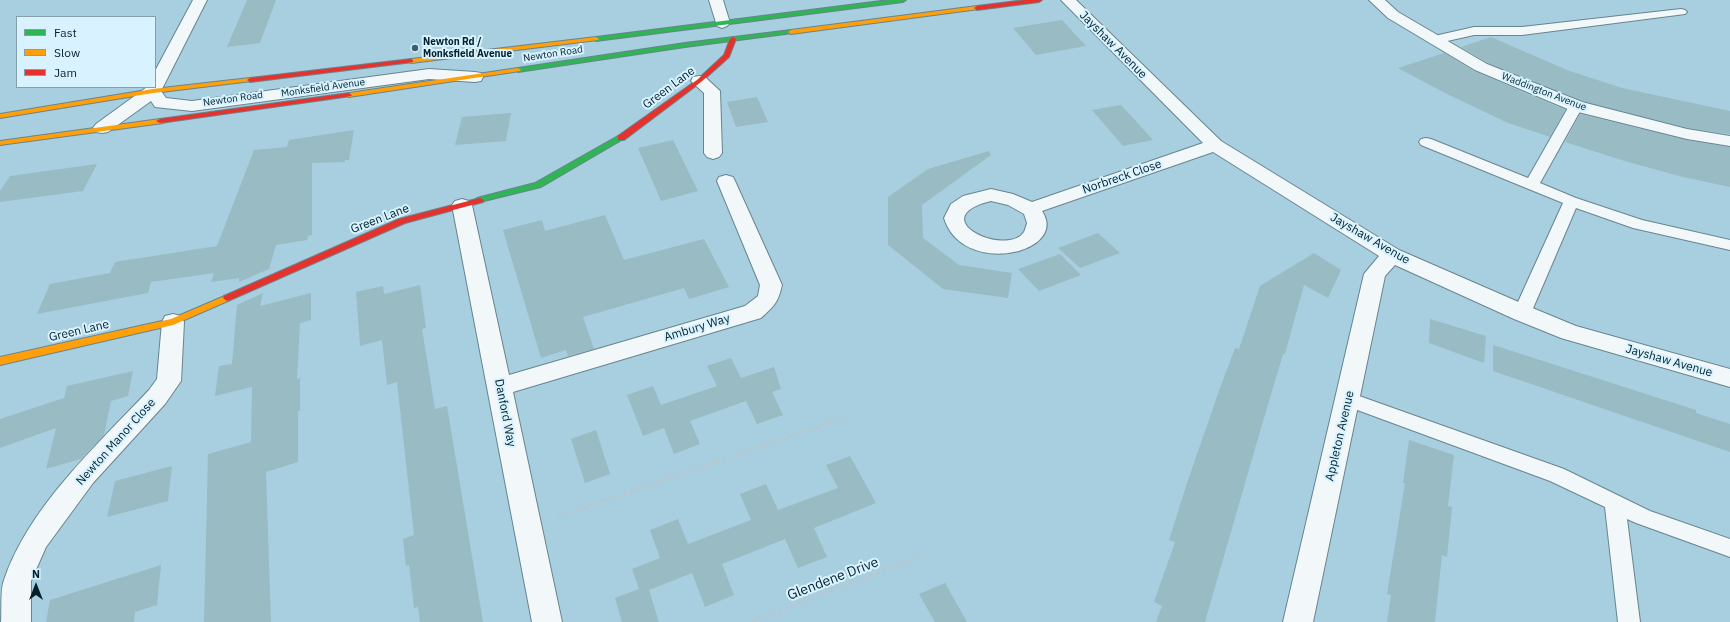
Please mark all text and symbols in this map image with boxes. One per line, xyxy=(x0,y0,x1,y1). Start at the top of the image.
street label: Jayshaw Avenue xyxy=(1076,8,1150,82)
legend xyxy=(16,16,156,88)
text: Fast xyxy=(54,25,77,40)
place label: Newton Rd / Monksfield Avenue xyxy=(423,36,512,60)
marker: Newton Rd / Monksfield Avenue xyxy=(410,43,420,53)
street label: Newton Road xyxy=(522,43,584,65)
text: Slow xyxy=(54,45,80,60)
street label: Green Lane xyxy=(640,64,698,112)
text: Jam xyxy=(54,65,77,80)
street label: Waddington Avenue xyxy=(1500,70,1588,114)
street label: Monksfield Avenue xyxy=(280,76,366,100)
street label: Newton Road xyxy=(202,89,264,109)
street label: Norbreck Close xyxy=(1081,157,1163,197)
street label: Green Lane xyxy=(349,201,411,237)
street label: Jayshaw Avenue xyxy=(1328,210,1412,268)
street label: Ambury Way xyxy=(662,311,732,345)
street label: Green Lane xyxy=(48,317,110,345)
street label: Jayshaw Avenue xyxy=(1624,342,1714,380)
street label: Danford Way xyxy=(491,378,519,448)
street label: Appleton Avenue xyxy=(1323,390,1357,482)
street label: Newton Manor Close xyxy=(73,396,159,488)
street label: Glendene Drive xyxy=(785,554,881,604)
north arrow xyxy=(16,566,56,606)
text: N xyxy=(32,567,40,581)

